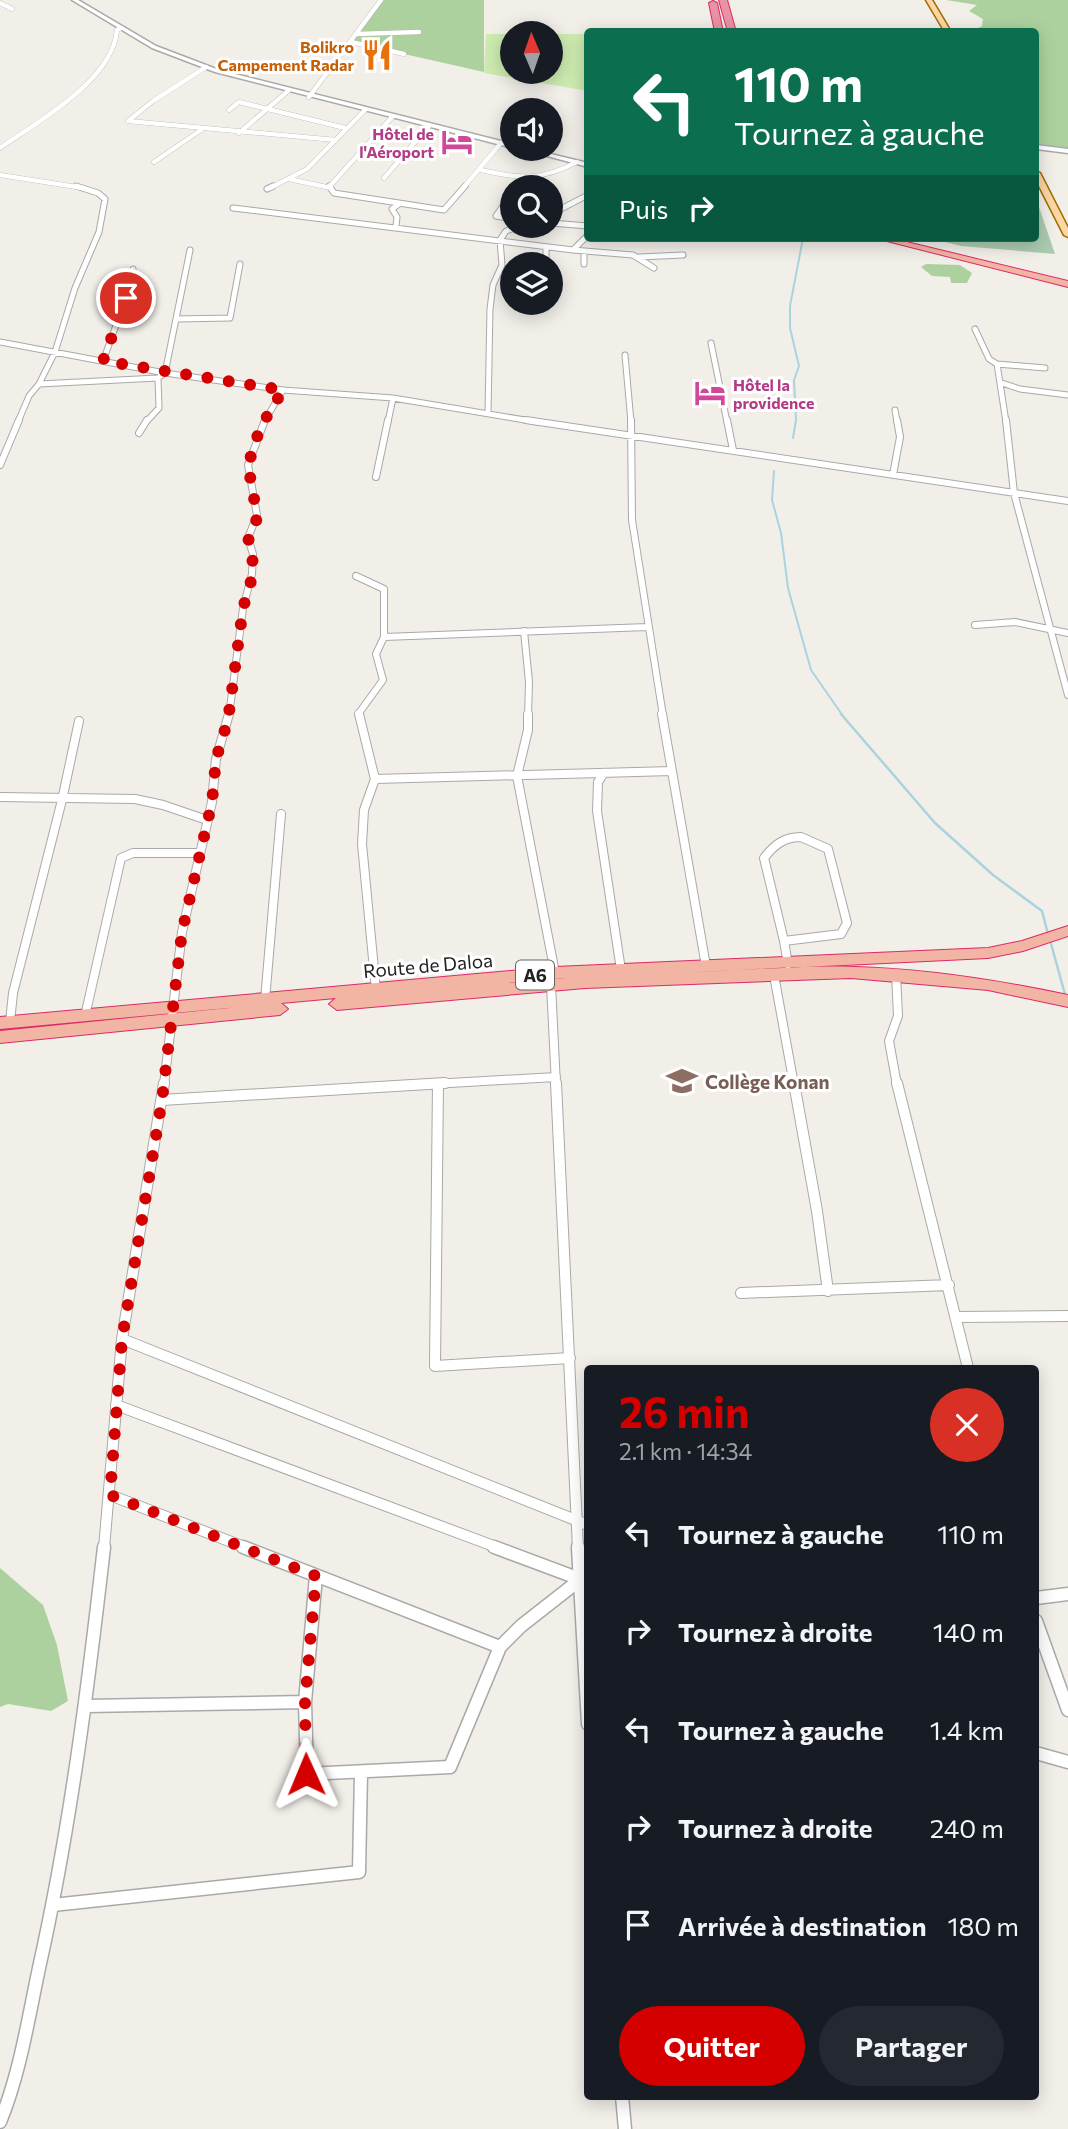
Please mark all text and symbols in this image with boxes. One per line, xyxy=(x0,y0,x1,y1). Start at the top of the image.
north arrow xyxy=(500,21,564,84)
map controls xyxy=(500,21,563,315)
place label: Bolikro Campement Radar xyxy=(218,37,354,74)
restaurant icon: Bolikro Campement Radar xyxy=(360,38,394,72)
text: 110 m xyxy=(734,52,863,112)
icon: left xyxy=(619,56,710,147)
button: sound xyxy=(500,98,563,161)
text: Tournez à gauche xyxy=(734,112,985,152)
place label: Hôtel de l'Aéroport xyxy=(359,124,434,161)
hotel icon: Hôtel de l'Aéroport xyxy=(440,125,474,159)
button: search xyxy=(500,175,563,238)
icon: right xyxy=(682,189,720,227)
text: Puis xyxy=(619,193,668,224)
button: layers xyxy=(500,252,563,315)
pin xyxy=(96,268,156,328)
icon: arrive xyxy=(107,279,145,317)
place label: Hôtel la providence xyxy=(733,375,814,412)
hotel icon: Hôtel la providence xyxy=(693,376,727,410)
street label: Route de Daloa xyxy=(362,948,494,982)
road number: A6 xyxy=(516,960,554,990)
school or university icon: Collège Konan xyxy=(665,1064,699,1098)
place label: Collège Konan xyxy=(705,1070,829,1093)
text: 26 min xyxy=(619,1385,749,1437)
button: close xyxy=(930,1388,1004,1462)
text: 2.1 km · 14:34 xyxy=(619,1437,752,1465)
icon: left xyxy=(619,1514,657,1552)
text: Tournez à gauche xyxy=(678,1518,884,1549)
text: 110 m xyxy=(937,1518,1004,1549)
icon: right xyxy=(619,1612,657,1650)
text: Tournez à droite xyxy=(678,1616,873,1647)
text: 140 m xyxy=(933,1616,1004,1647)
icon: left xyxy=(619,1710,657,1748)
text: Tournez à gauche xyxy=(678,1714,884,1745)
text: 1.4 km xyxy=(930,1714,1004,1745)
position arrow xyxy=(269,1737,343,1811)
icon: right xyxy=(619,1808,657,1846)
text: Tournez à droite xyxy=(678,1812,873,1843)
text: 240 m xyxy=(930,1812,1004,1843)
icon: arrive xyxy=(619,1906,657,1944)
text: Arrivée à destination xyxy=(678,1910,926,1941)
text: 180 m xyxy=(947,1910,1019,1941)
button: Quitter xyxy=(619,2006,805,2086)
button: Partager xyxy=(819,2006,1004,2086)

